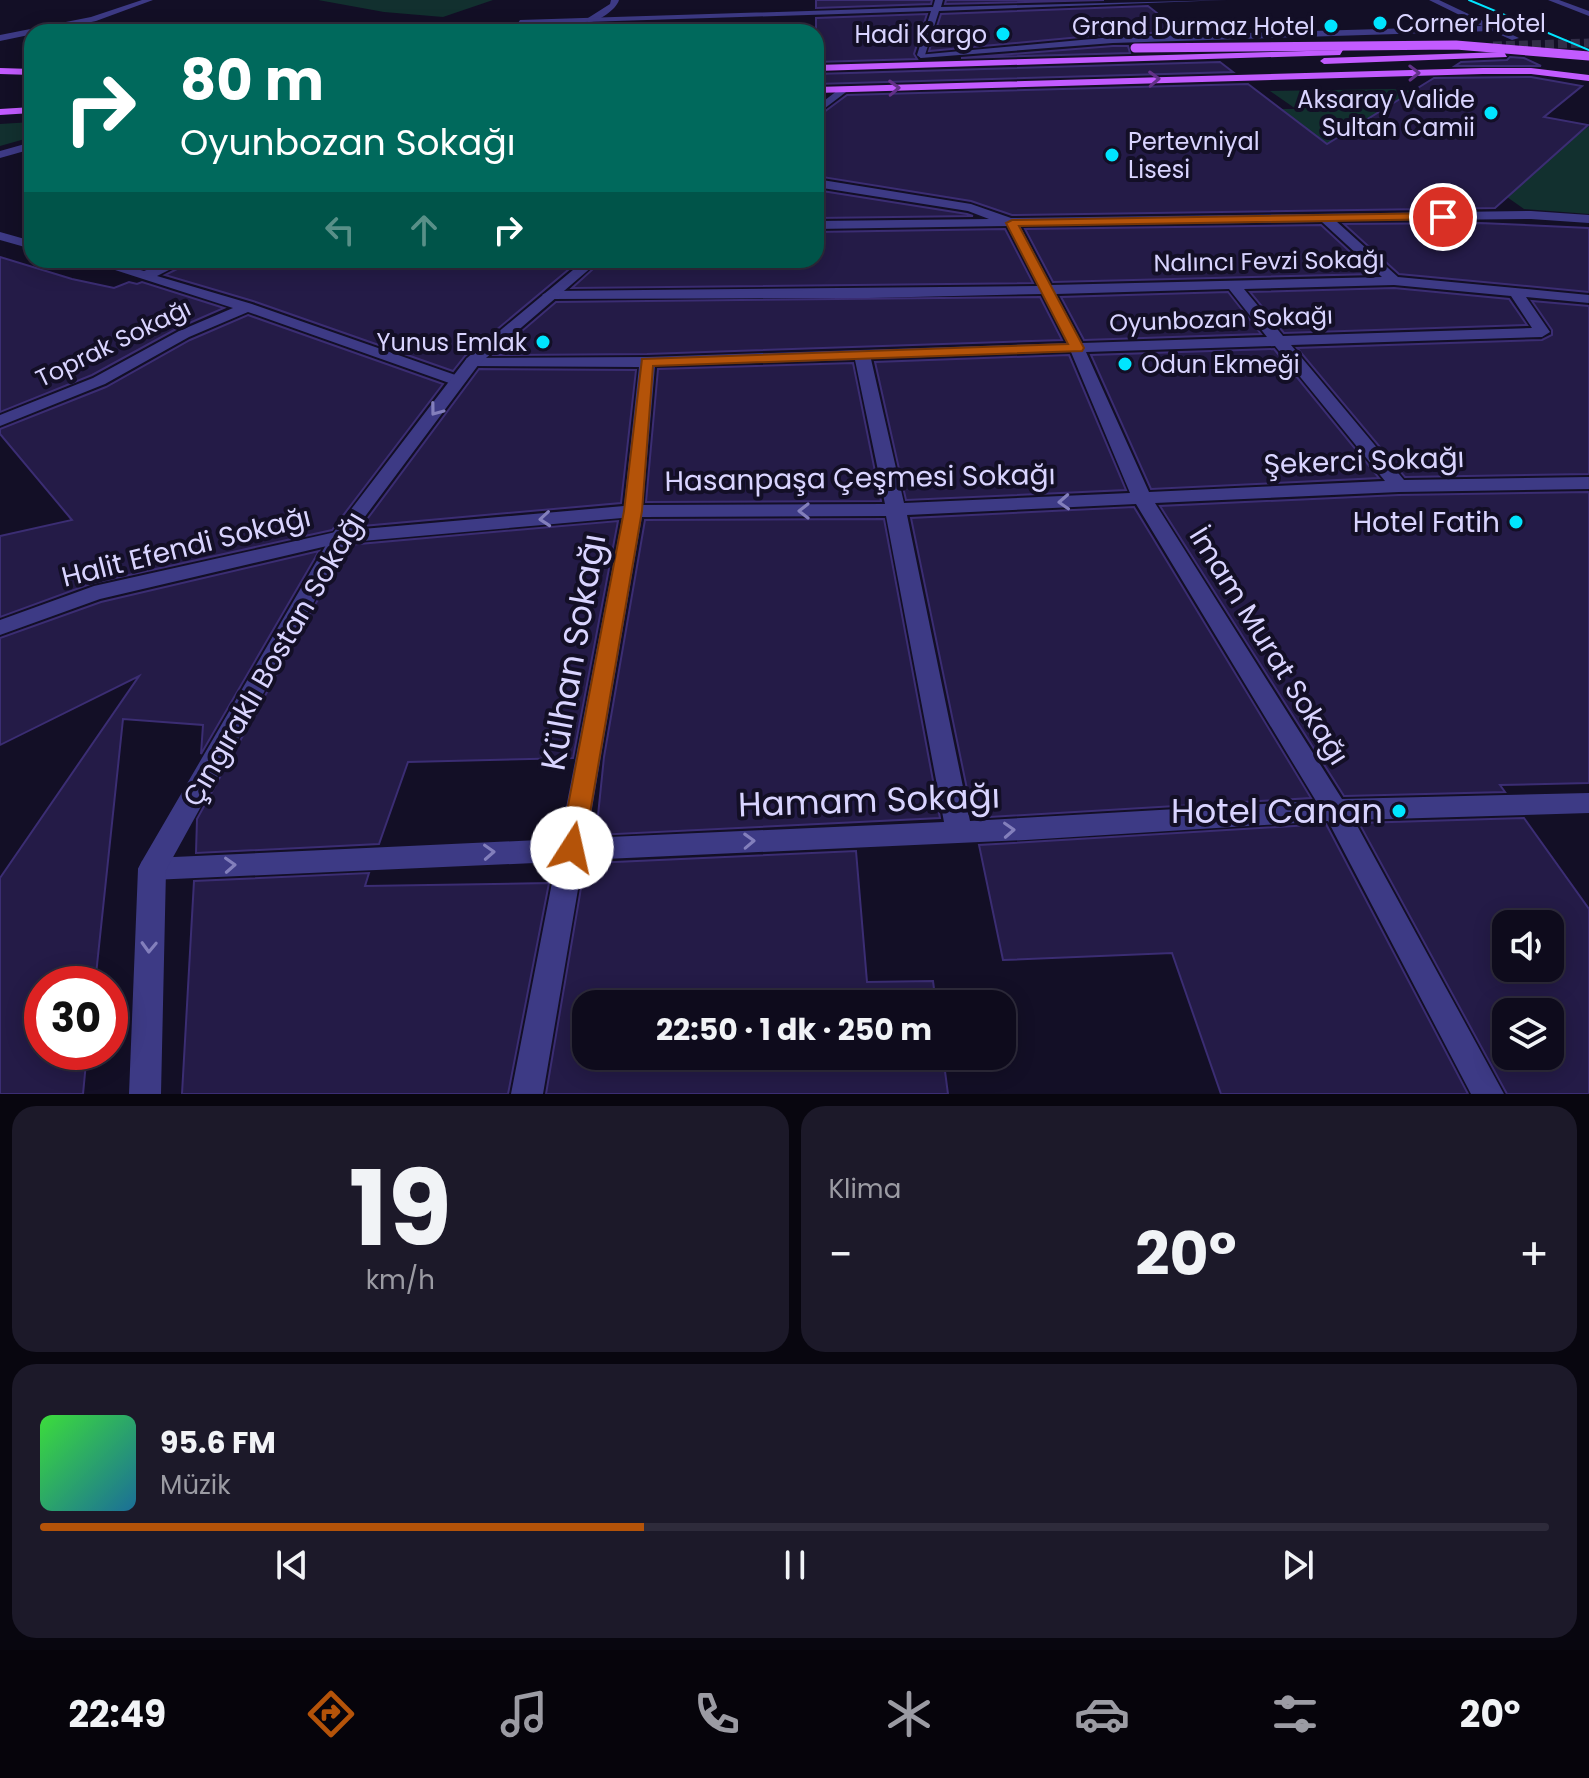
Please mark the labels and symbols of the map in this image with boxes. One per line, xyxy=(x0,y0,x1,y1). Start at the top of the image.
place label: Corner Hotel xyxy=(1396,7,1546,40)
place label: Grand Durmaz Hotel xyxy=(1072,10,1315,43)
marker: Corner Hotel xyxy=(1371,14,1389,32)
marker: Grand Durmaz Hotel xyxy=(1322,17,1340,35)
place label: Hadi Kargo xyxy=(854,18,987,51)
marker: Hadi Kargo xyxy=(994,25,1012,43)
one-way arrow xyxy=(1408,64,1421,81)
one-way arrow xyxy=(1148,71,1161,88)
one-way arrow xyxy=(888,79,901,96)
place label: Aksaray Valide Sultan Camii xyxy=(1297,83,1475,144)
marker: Aksaray Valide Sultan Camii xyxy=(1482,104,1500,122)
place label: Pertevniyal Lisesi xyxy=(1128,125,1260,186)
marker: Pertevniyal Lisesi xyxy=(1103,146,1121,164)
pin xyxy=(1409,183,1477,251)
street label: Nalıncı Fevzi Sokağı xyxy=(1153,242,1385,280)
street label: Toprak Sokağı xyxy=(30,291,196,395)
street label: Oyunbozan Sokağı xyxy=(1109,299,1333,339)
place label: Yunus Emlak xyxy=(376,326,528,359)
marker: Yunus Emlak xyxy=(534,333,552,351)
place label: Odun Ekmeği xyxy=(1141,348,1300,381)
marker: Odun Ekmeği xyxy=(1116,355,1134,373)
one-way arrow xyxy=(431,401,446,416)
street label: Şekerci Sokağı xyxy=(1263,438,1465,484)
street label: Hasanpaşa Çeşmesi Sokağı xyxy=(664,455,1056,501)
one-way arrow xyxy=(1057,493,1070,510)
street label: Halit Efendi Sokağı xyxy=(57,497,315,597)
one-way arrow xyxy=(797,502,810,520)
place label: Hotel Fatih xyxy=(1353,503,1500,542)
street label: Çıngıraklı Bostan Sokağı xyxy=(173,504,375,814)
one-way arrow xyxy=(538,510,551,527)
marker: Hotel Fatih xyxy=(1507,513,1525,531)
street label: İmam Murat Sokağı xyxy=(1180,520,1358,772)
street label: Külhan Sokağı xyxy=(529,530,617,774)
street label: Hamam Sokağı xyxy=(737,771,1001,829)
place label: Hotel Canan xyxy=(1171,787,1383,835)
marker: Hotel Canan xyxy=(1390,802,1408,820)
position arrow xyxy=(530,806,614,890)
one-way arrow xyxy=(1003,822,1016,839)
one-way arrow xyxy=(743,833,756,850)
one-way arrow xyxy=(483,844,496,861)
one-way arrow xyxy=(224,857,237,874)
one-way arrow xyxy=(141,941,158,954)
speed limit sign: 30 xyxy=(24,966,128,1070)

